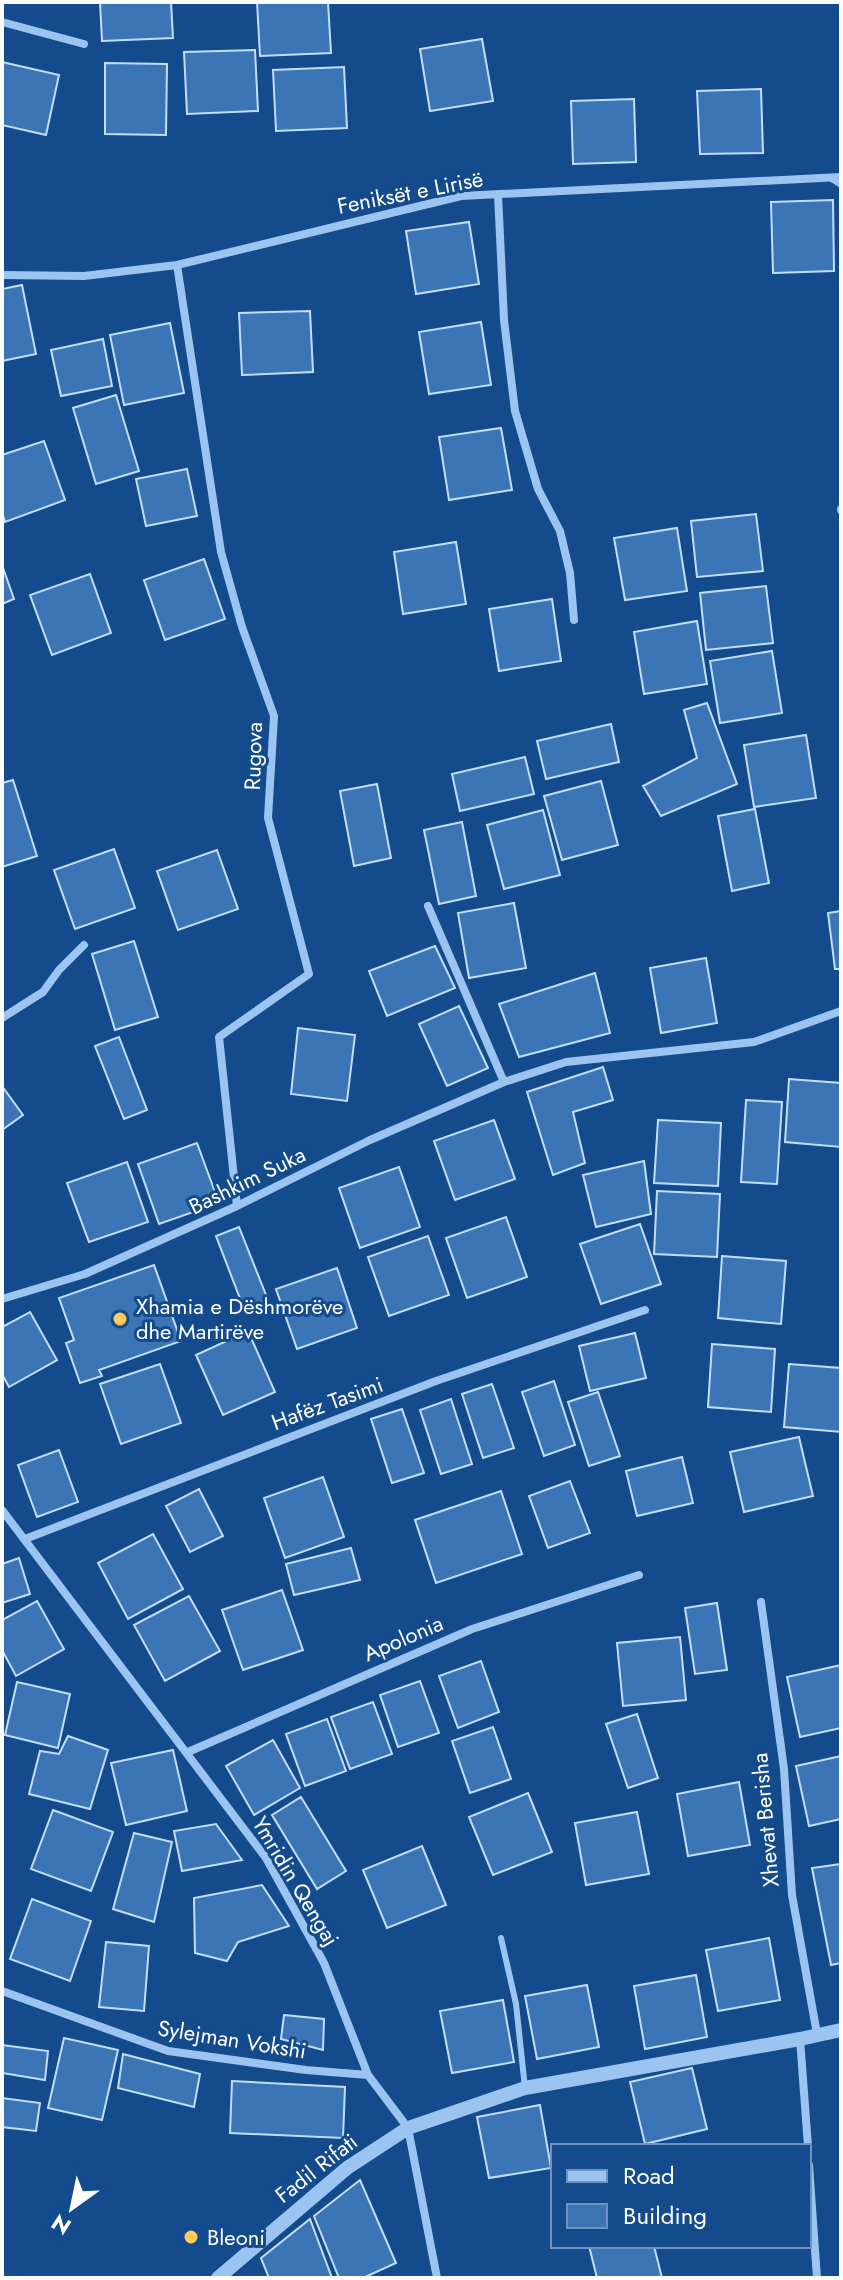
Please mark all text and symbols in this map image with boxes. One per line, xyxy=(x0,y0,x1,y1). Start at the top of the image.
street label: Feniksët e Lirisë xyxy=(334,162,486,222)
street label: Rugova xyxy=(236,721,270,791)
street label: Bashkim Suka xyxy=(183,1138,311,1222)
place label: Xhamia e Dëshmorëve dhe Martirëve xyxy=(136,1290,343,1347)
marker: Xhamia e Dëshmorëve dhe Martirëve xyxy=(111,1310,129,1328)
street label: Hafëz Tasimi xyxy=(267,1368,387,1438)
street label: Apolonia xyxy=(358,1607,448,1669)
street label: Xhevat Berisha xyxy=(743,1751,787,1889)
street label: Ymridin Qengaj xyxy=(245,1810,347,1952)
street label: Sylejman Vokshi xyxy=(155,2011,309,2067)
street label: Fadil Rifati xyxy=(268,2126,364,2210)
legend xyxy=(551,2144,811,2248)
text: Road xyxy=(623,2158,675,2193)
north arrow xyxy=(32,2168,112,2248)
text: Building xyxy=(623,2198,707,2233)
text: N xyxy=(45,2207,77,2243)
place label: Bleoni xyxy=(207,2221,265,2253)
marker: Bleoni xyxy=(182,2228,200,2246)

